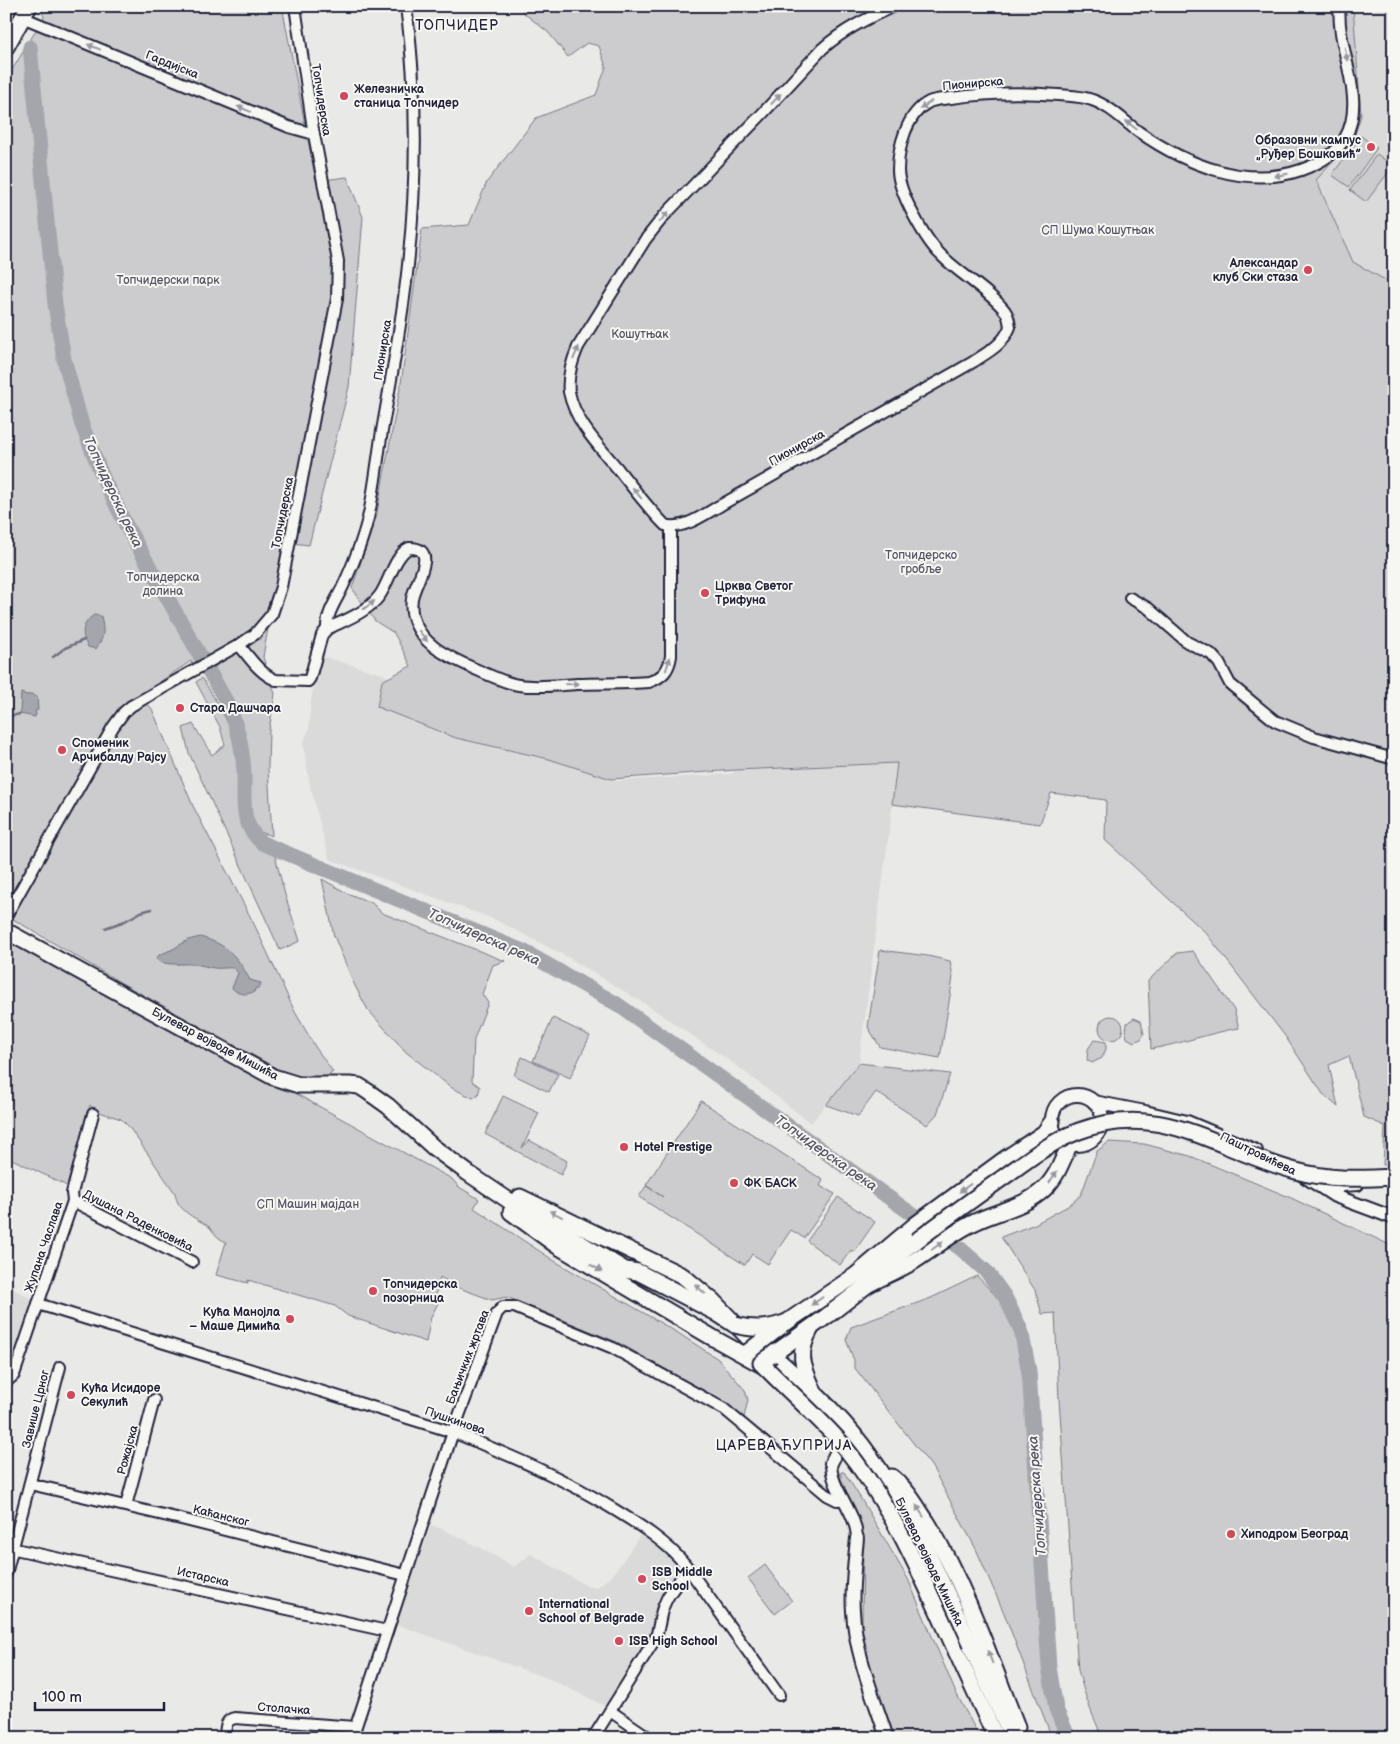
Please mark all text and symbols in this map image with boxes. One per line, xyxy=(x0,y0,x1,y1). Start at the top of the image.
district label: ТОПЧИДЕР xyxy=(415,17,499,34)
one-way arrow xyxy=(87,42,101,50)
one-way arrow xyxy=(1342,47,1350,62)
street label: Гардијска xyxy=(143,48,201,82)
street label: Топчидерска xyxy=(308,63,334,137)
street label: Пионирска xyxy=(942,74,1004,94)
place label: Железничка станица Топчидер xyxy=(354,82,459,111)
marker: Железничка станица Топчидер xyxy=(338,90,350,102)
one-way arrow xyxy=(770,94,782,106)
one-way arrow xyxy=(919,100,933,110)
one-way arrow xyxy=(237,104,251,112)
one-way arrow xyxy=(1125,120,1138,131)
place label: Образовни кампус „Руђер Бошковић” xyxy=(1255,133,1361,162)
marker: Образовни кампус „Руђер Бошковић” xyxy=(1365,141,1377,153)
one-way arrow xyxy=(1272,172,1288,180)
one-way arrow xyxy=(658,211,670,223)
park label: СП Шума Кошутњак xyxy=(1041,223,1155,238)
place label: Александар клуб Ски стаза xyxy=(1213,256,1299,285)
marker: Александар клуб Ски стаза xyxy=(1302,264,1314,276)
park label: Топчидерски парк xyxy=(116,273,220,288)
street label: Пионирска xyxy=(371,319,395,381)
park label: Кошутњак xyxy=(611,327,669,342)
one-way arrow xyxy=(572,346,580,360)
street label: Пионирска xyxy=(767,427,827,469)
water label: Топчидерска река xyxy=(80,434,146,550)
street label: Топчидерска xyxy=(269,476,297,550)
one-way arrow xyxy=(631,487,642,500)
park label: Топчидерско гробље xyxy=(885,548,957,577)
park label: Топчидерска долина xyxy=(127,570,200,599)
place label: Црква Светог Трифуна xyxy=(715,579,793,608)
marker: Црква Светог Трифуна xyxy=(699,587,711,599)
one-way arrow xyxy=(362,600,376,610)
one-way arrow xyxy=(418,629,429,642)
one-way arrow xyxy=(665,656,673,671)
one-way arrow xyxy=(564,680,580,688)
place label: Стара Дашчара xyxy=(190,701,282,716)
marker: Стара Дашчара xyxy=(174,702,186,714)
place label: Споменик Арчибалду Рајсу xyxy=(71,736,167,765)
marker: Споменик Арчибалду Рајсу xyxy=(56,744,68,756)
water label: Топчидерска река xyxy=(425,905,543,969)
street label: Булевар војводе Мишића xyxy=(149,1004,281,1084)
water label: Топчидерска река xyxy=(772,1111,880,1195)
street label: Паштровићева xyxy=(1217,1129,1299,1179)
place label: Hotel Prestige xyxy=(634,1140,712,1155)
marker: Hotel Prestige xyxy=(618,1141,630,1153)
one-way arrow xyxy=(1049,1170,1058,1183)
place label: ФК БАСК xyxy=(744,1176,798,1191)
marker: ФК БАСК xyxy=(728,1177,740,1189)
one-way arrow xyxy=(958,1183,972,1193)
street label: Душана Раденковића xyxy=(80,1187,196,1255)
park label: СП Машин мајдан xyxy=(257,1197,359,1212)
street label: Жупана Часлава xyxy=(21,1199,67,1295)
one-way arrow xyxy=(549,1210,563,1218)
one-way arrow xyxy=(930,1241,944,1251)
one-way arrow xyxy=(589,1264,602,1273)
place label: Топчидерска позорница xyxy=(383,1277,458,1306)
one-way arrow xyxy=(694,1283,707,1294)
marker: Топчидерска позорница xyxy=(367,1285,379,1297)
one-way arrow xyxy=(810,1297,823,1306)
place label: Кућа Манојла – Маше Димића xyxy=(189,1305,281,1334)
street label: Бањичких жртава xyxy=(443,1308,493,1406)
marker: Кућа Манојла – Маше Димића xyxy=(284,1313,296,1325)
street label: Завише Црног xyxy=(19,1368,53,1450)
place label: Кућа Исидоре Секулић xyxy=(81,1381,161,1410)
marker: Кућа Исидоре Секулић xyxy=(65,1389,77,1401)
street label: Пушкинова xyxy=(423,1404,487,1438)
street label: Рожајска xyxy=(114,1424,142,1476)
water label: Топчидерска река xyxy=(1024,1435,1050,1557)
district label: ЦАРЕВА ЋУПРИЈА xyxy=(716,1437,852,1454)
street label: Булевар војводе Мишића xyxy=(891,1495,967,1629)
street label: Каћанског xyxy=(191,1502,251,1530)
one-way arrow xyxy=(915,1504,924,1517)
place label: Хиподром Београд xyxy=(1240,1527,1349,1542)
marker: Хиподром Београд xyxy=(1225,1528,1237,1540)
street label: Истарска xyxy=(175,1564,231,1590)
place label: ISB Middle School xyxy=(652,1565,712,1594)
marker: ISB Middle School xyxy=(636,1573,648,1585)
place label: International School of Belgrade xyxy=(539,1597,644,1626)
marker: International School of Belgrade xyxy=(523,1605,535,1617)
place label: ISB High School xyxy=(629,1634,718,1649)
marker: ISB High School xyxy=(613,1635,625,1647)
one-way arrow xyxy=(986,1649,994,1664)
scale bar xyxy=(35,1679,164,1711)
text: 100 m xyxy=(42,1688,82,1707)
street label: Столачка xyxy=(257,1700,311,1718)

